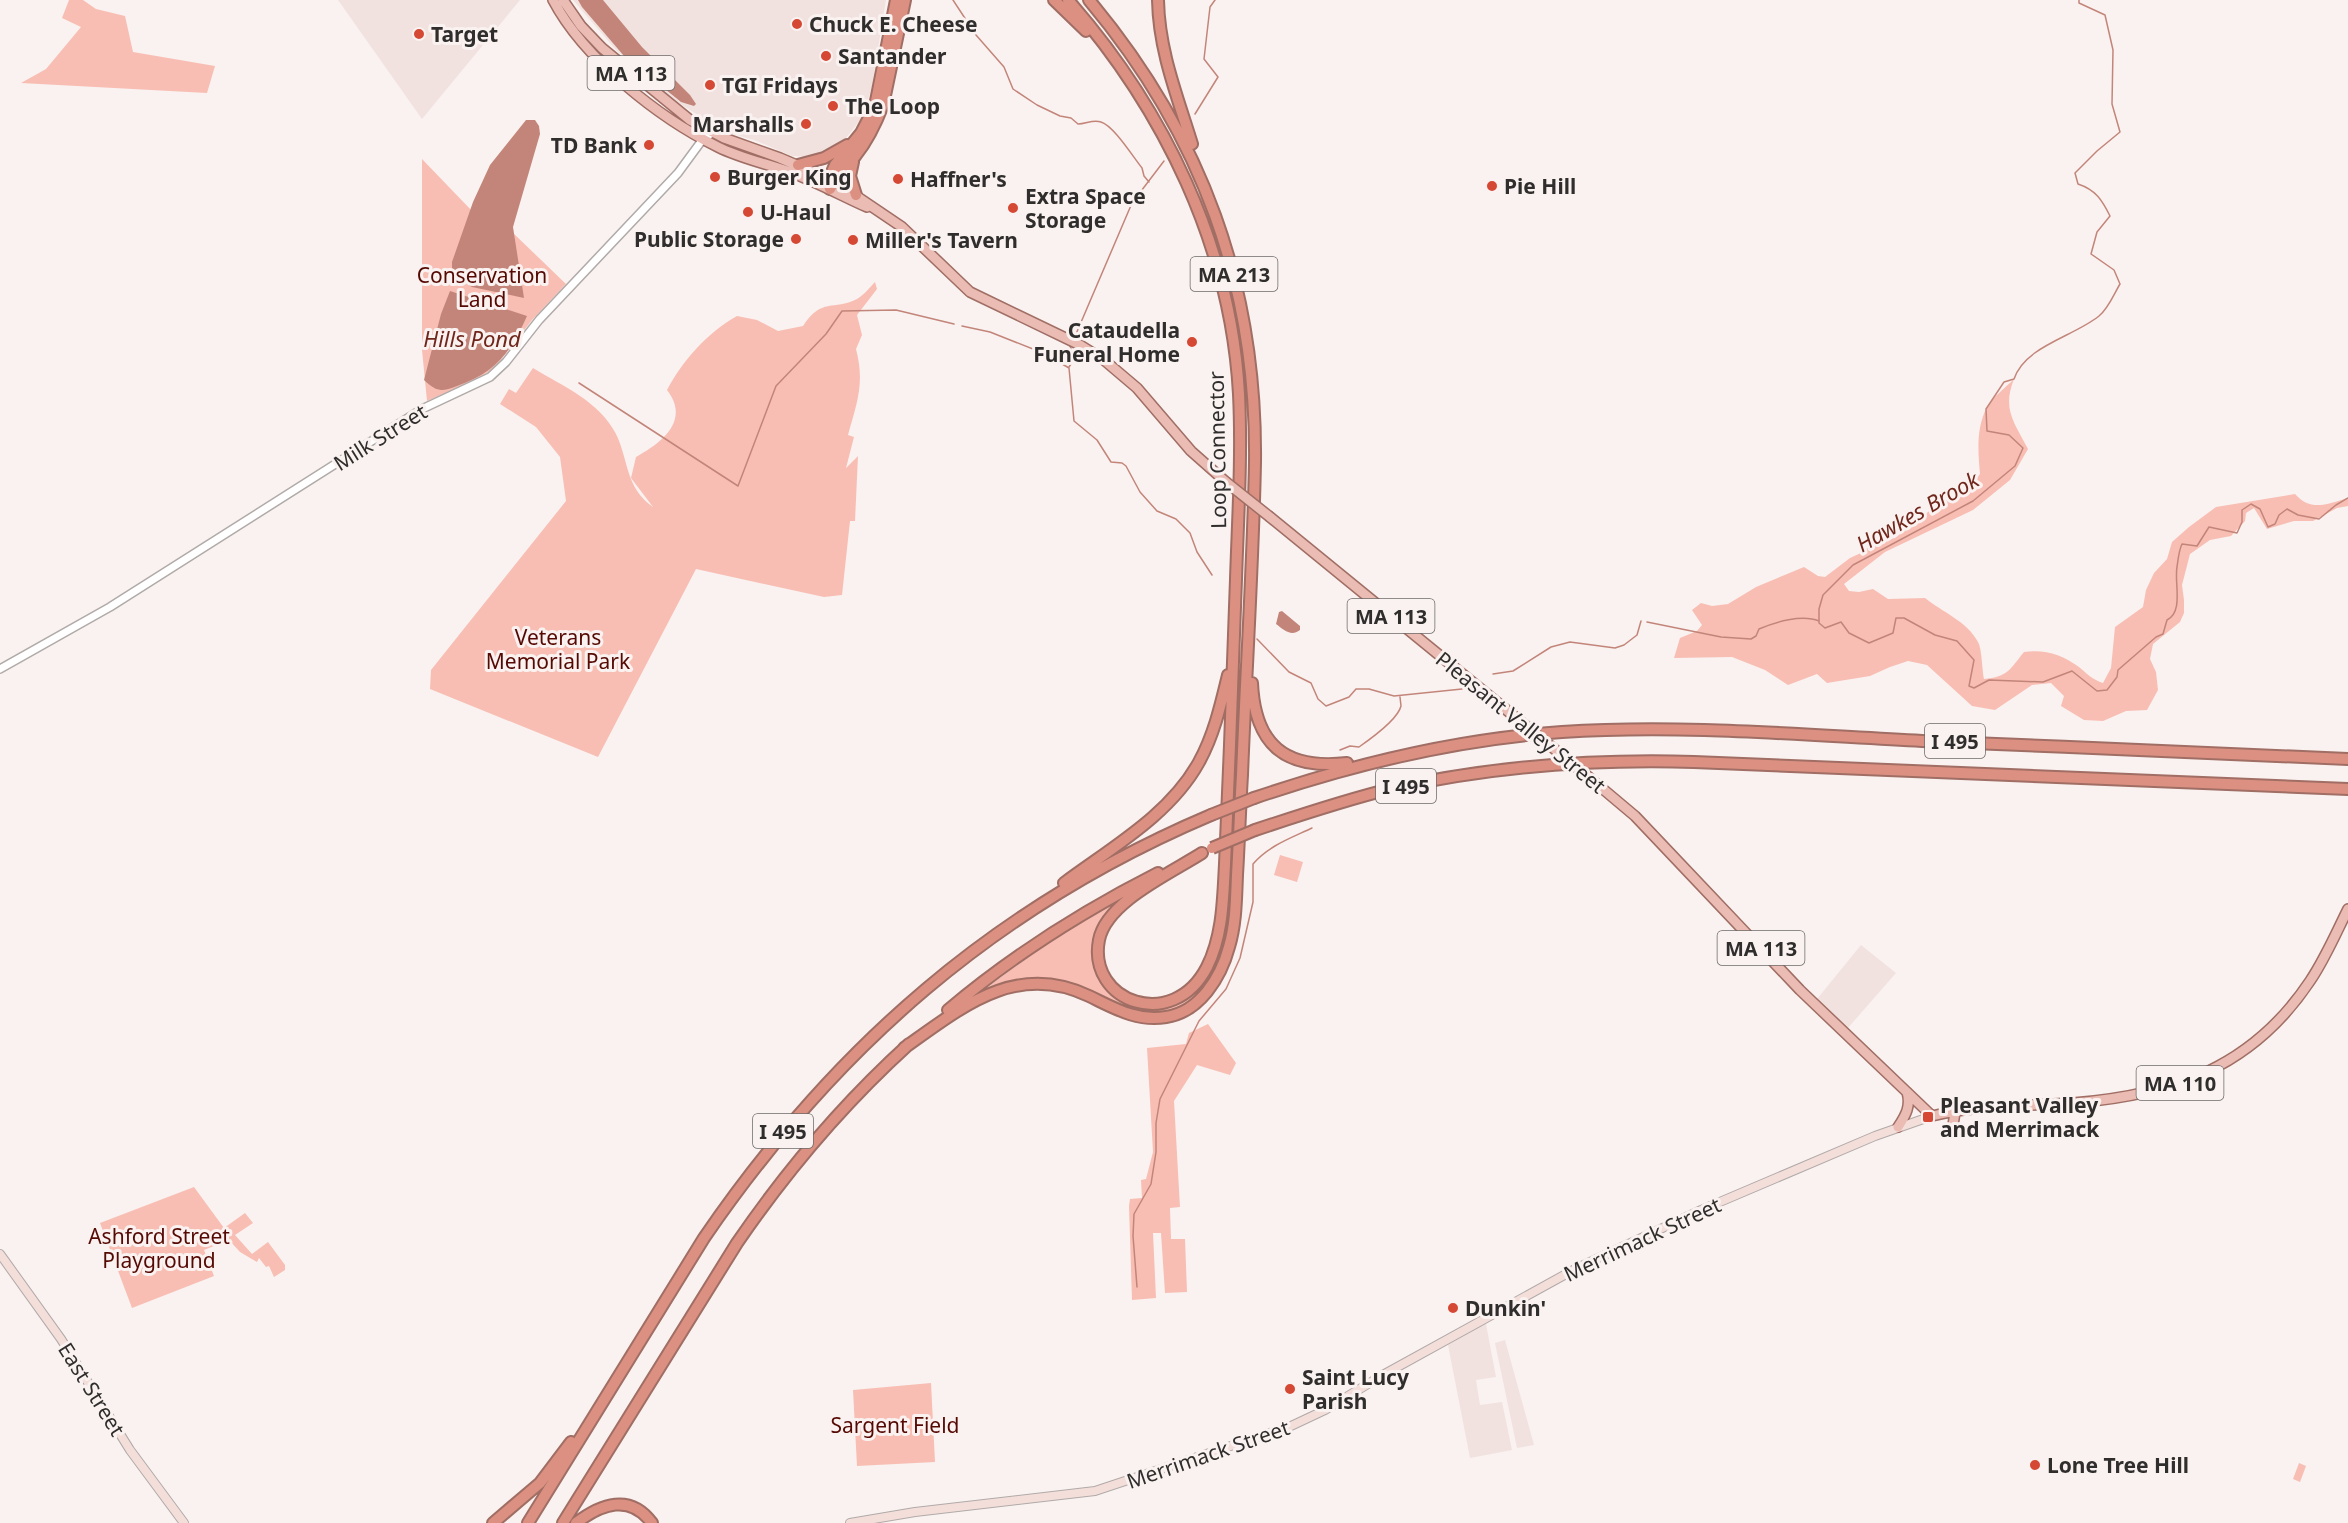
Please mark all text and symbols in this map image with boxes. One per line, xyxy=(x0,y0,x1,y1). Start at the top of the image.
place label: Chuck E. Cheese xyxy=(809,10,978,38)
marker: Chuck E. Cheese xyxy=(790,17,804,31)
place label: Target xyxy=(431,20,498,48)
marker: Target xyxy=(412,27,426,41)
place label: Santander xyxy=(838,42,947,70)
marker: Santander xyxy=(819,49,833,63)
road number: MA 113 xyxy=(588,56,674,90)
place label: TGI Fridays xyxy=(722,71,838,99)
marker: TGI Fridays xyxy=(703,78,717,92)
place label: The Loop xyxy=(845,92,940,120)
marker: The Loop xyxy=(826,99,840,113)
place label: Marshalls xyxy=(692,110,794,138)
marker: Marshalls xyxy=(799,117,813,131)
place label: TD Bank xyxy=(551,131,638,159)
marker: TD Bank xyxy=(642,138,656,152)
place label: Burger King xyxy=(727,163,852,191)
place label: Haffner's xyxy=(910,165,1007,193)
marker: Burger King xyxy=(708,170,722,184)
marker: Haffner's xyxy=(891,172,905,186)
place label: Pie Hill xyxy=(1504,172,1576,200)
marker: Pie Hill xyxy=(1485,179,1499,193)
place label: Extra Space Storage xyxy=(1025,182,1146,234)
place label: U-Haul xyxy=(760,198,831,226)
marker: Extra Space Storage xyxy=(1006,201,1020,215)
marker: U-Haul xyxy=(741,205,755,219)
place label: Public Storage xyxy=(634,225,784,253)
place label: Miller's Tavern xyxy=(865,226,1018,254)
marker: Public Storage xyxy=(789,232,803,246)
marker: Miller's Tavern xyxy=(846,233,860,247)
road number: MA 213 xyxy=(1190,257,1278,291)
park label: Conservation Land xyxy=(417,261,547,313)
place label: Cataudella Funeral Home xyxy=(1033,316,1180,368)
water label: Hills Pond xyxy=(423,323,522,353)
marker: Cataudella Funeral Home xyxy=(1185,335,1199,349)
street label: Loop Connector xyxy=(1202,371,1232,529)
street label: Milk Street xyxy=(328,397,432,477)
water label: Hawkes Brook xyxy=(1850,463,1985,558)
road number: MA 113 xyxy=(1348,599,1434,633)
park label: Veterans Memorial Park xyxy=(486,623,631,675)
street label: Pleasant Valley Street xyxy=(1430,645,1612,799)
road number: I 495 xyxy=(1925,724,1985,758)
road number: I 495 xyxy=(1376,769,1436,803)
road number: MA 113 xyxy=(1718,931,1804,965)
road number: MA 110 xyxy=(2136,1066,2224,1100)
place label: Pleasant Valley and Merrimack xyxy=(1940,1091,2100,1143)
marker: Pleasant Valley and Merrimack xyxy=(1921,1110,1935,1124)
road number: I 495 xyxy=(753,1114,813,1148)
street label: Merrimack Street xyxy=(1559,1190,1726,1288)
park label: Ashford Street Playground xyxy=(88,1222,230,1274)
place label: Dunkin' xyxy=(1465,1294,1546,1322)
marker: Dunkin' xyxy=(1446,1301,1460,1315)
street label: East Street xyxy=(52,1337,132,1441)
place label: Saint Lucy Parish xyxy=(1302,1363,1409,1415)
marker: Saint Lucy Parish xyxy=(1283,1382,1297,1396)
park label: Sargent Field xyxy=(830,1411,960,1439)
street label: Merrimack Street xyxy=(1123,1413,1294,1495)
place label: Lone Tree Hill xyxy=(2047,1451,2189,1479)
marker: Lone Tree Hill xyxy=(2028,1458,2042,1472)

